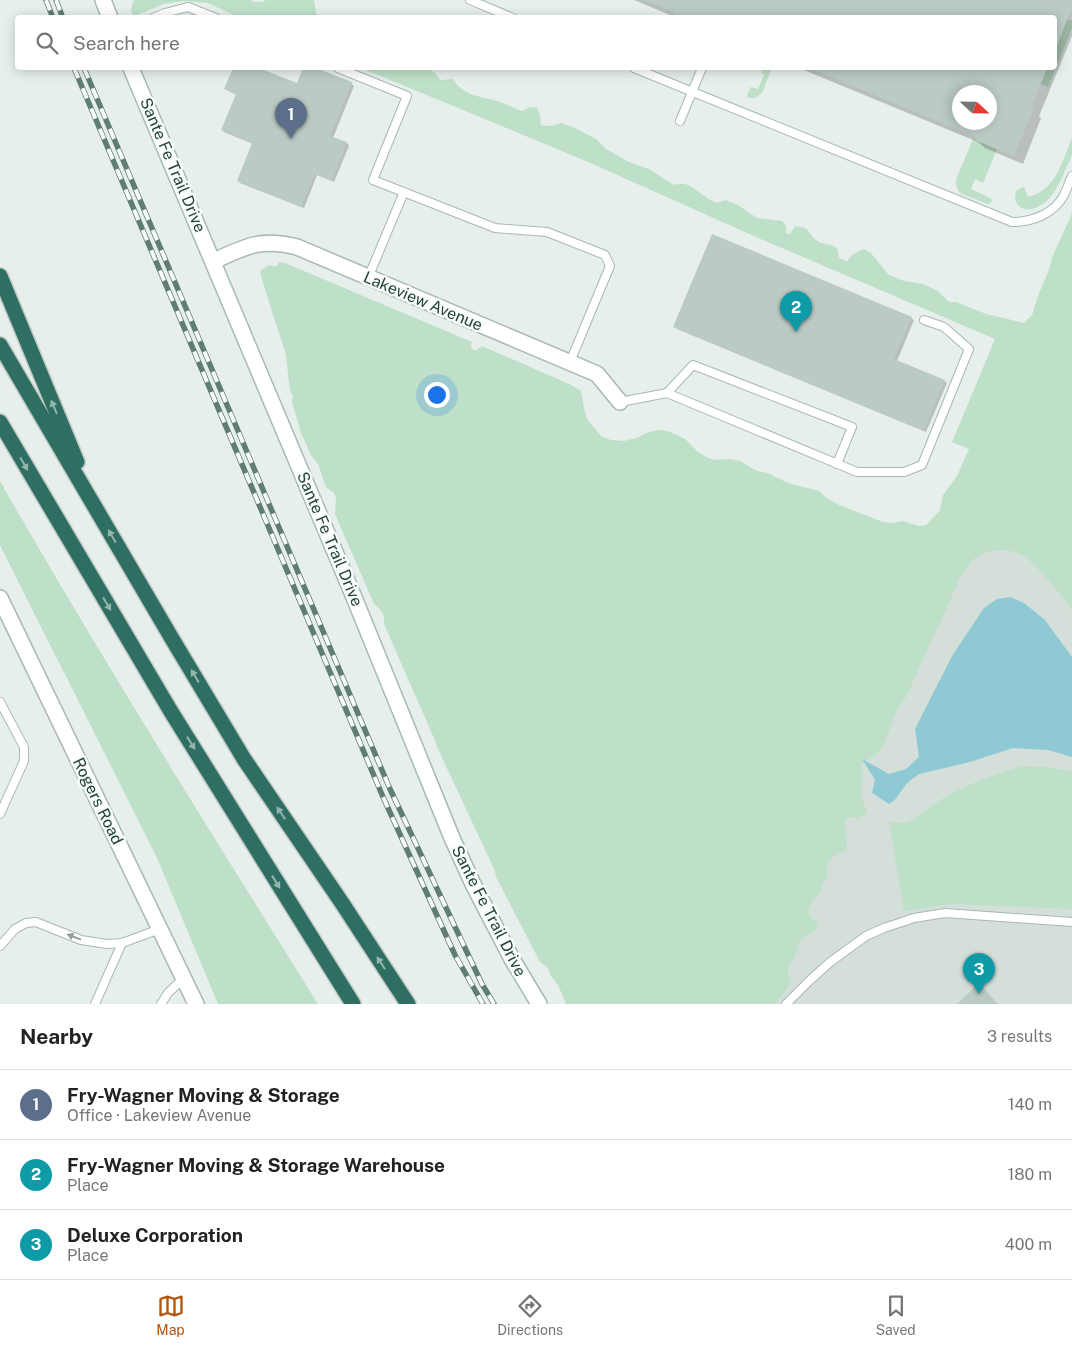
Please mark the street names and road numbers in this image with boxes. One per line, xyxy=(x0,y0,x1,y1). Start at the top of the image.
street label: Sante Fe Trail Drive xyxy=(136,95,210,235)
street label: Lakeview Avenue xyxy=(361,267,485,335)
street label: Sante Fe Trail Drive xyxy=(293,469,367,609)
street label: Rogers Road xyxy=(69,754,127,848)
street label: Sante Fe Trail Drive xyxy=(448,842,530,980)

